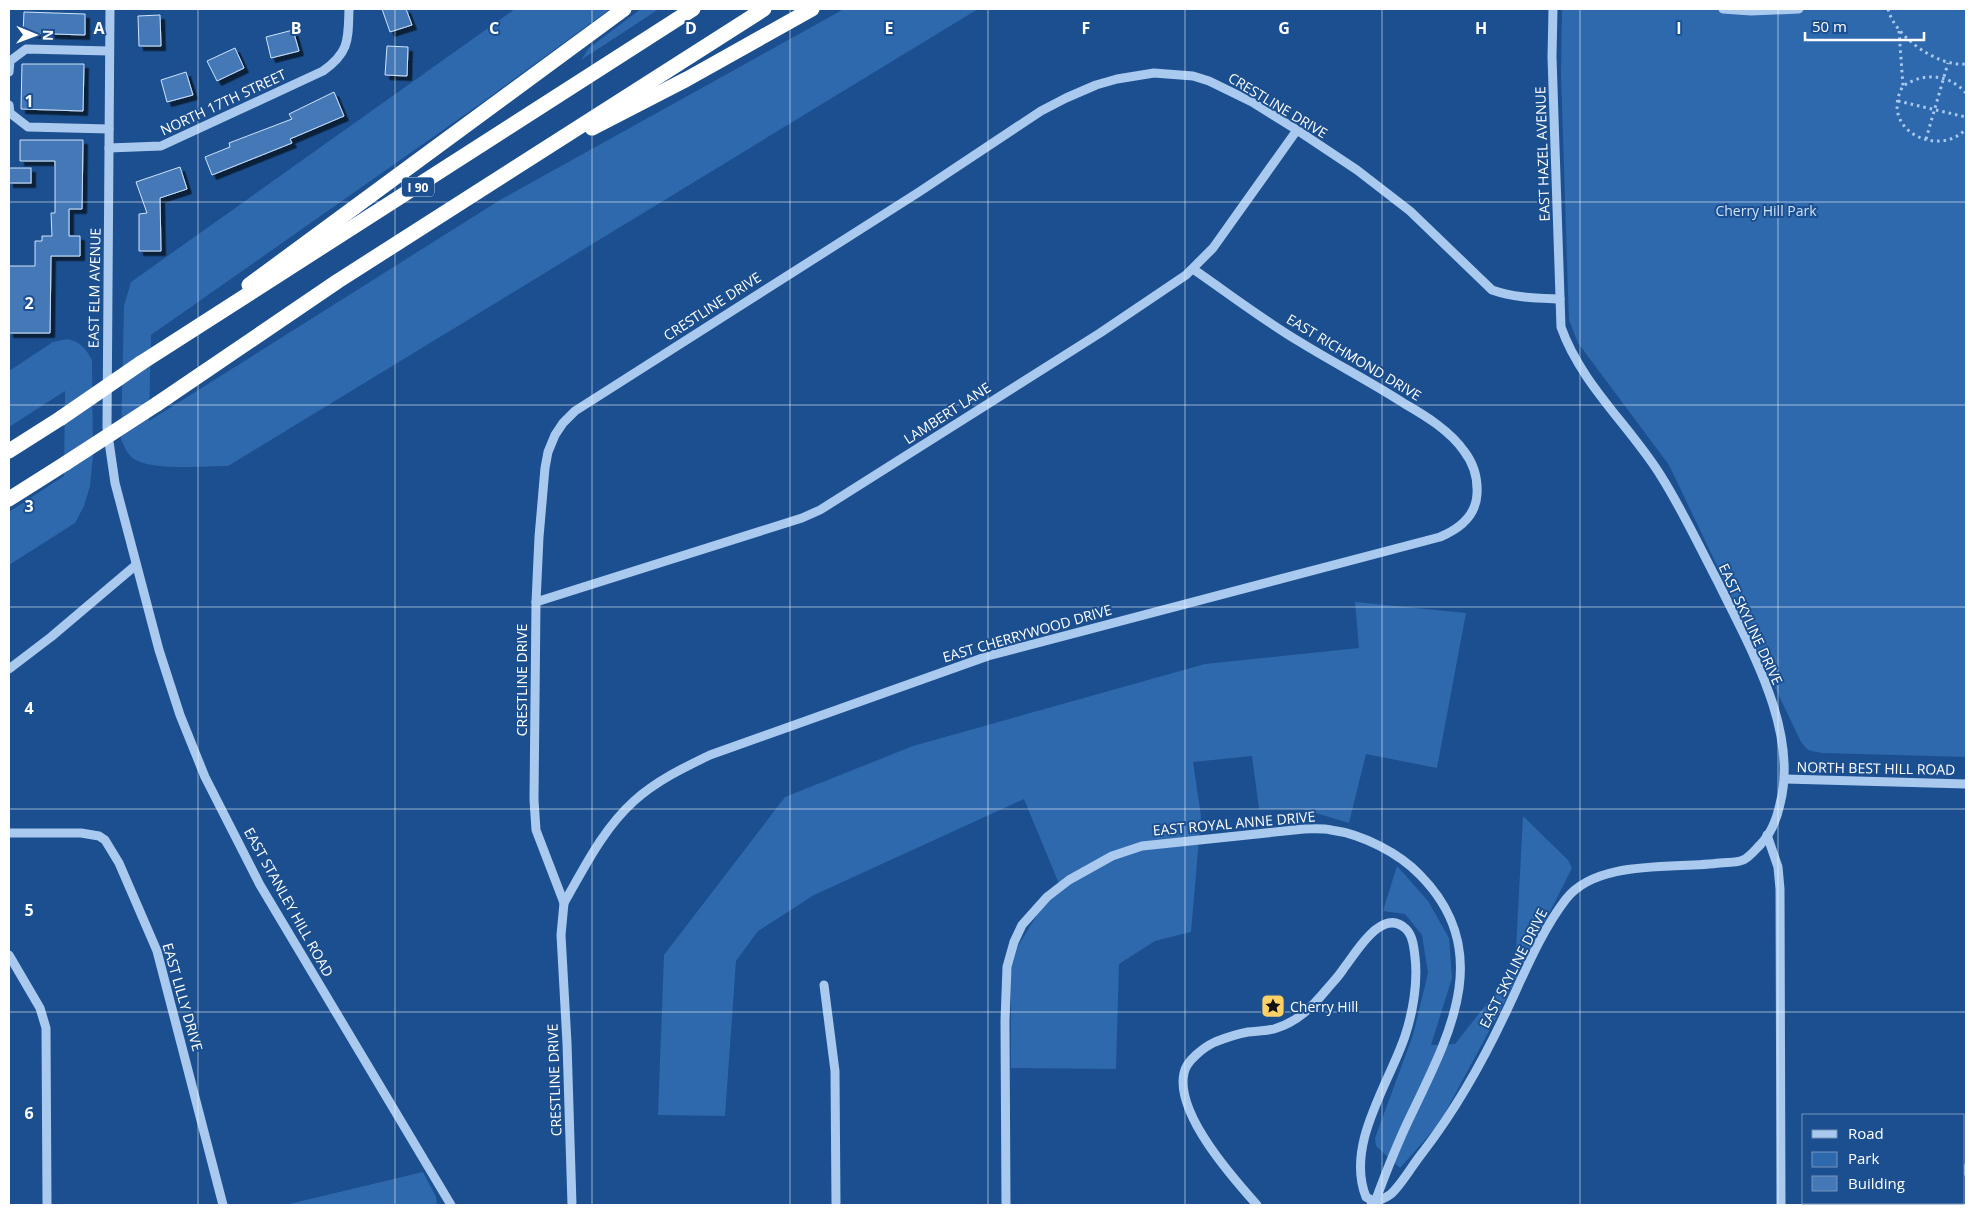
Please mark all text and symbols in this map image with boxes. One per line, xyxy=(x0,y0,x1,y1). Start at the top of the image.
north arrow xyxy=(10,10,60,60)
scale bar xyxy=(1805,10,1924,42)
text: 50 m xyxy=(1812,16,1847,36)
text: A xyxy=(93,17,105,39)
text: B xyxy=(291,17,301,39)
text: C xyxy=(489,17,499,39)
text: D xyxy=(685,17,697,39)
text: E xyxy=(885,17,894,39)
text: F xyxy=(1082,17,1090,39)
text: G xyxy=(1278,17,1290,39)
text: H xyxy=(1475,17,1487,39)
text: I xyxy=(1676,17,1682,39)
text: N xyxy=(39,29,58,41)
street label: NORTH 17TH STREET xyxy=(157,64,289,139)
street label: CRESTLINE DRIVE xyxy=(1225,68,1331,142)
street label: EAST HAZEL AVENUE xyxy=(1530,86,1554,222)
text: 1 xyxy=(24,90,34,112)
road number: I 90 xyxy=(402,178,434,196)
park label: Cherry Hill Park xyxy=(1715,201,1817,220)
street label: EAST ELM AVENUE xyxy=(83,228,105,348)
street label: CRESTLINE DRIVE xyxy=(660,267,764,345)
text: 2 xyxy=(24,292,34,314)
street label: EAST RICHMOND DRIVE xyxy=(1283,309,1425,405)
street label: LAMBERT LANE xyxy=(900,378,994,448)
text: 3 xyxy=(24,495,34,517)
street label: EAST SKYLINE DRIVE xyxy=(1715,560,1787,688)
street label: EAST CHERRYWOOD DRIVE xyxy=(940,600,1114,666)
street label: CRESTLINE DRIVE xyxy=(512,624,531,736)
text: 4 xyxy=(24,697,34,719)
street label: NORTH BEST HILL ROAD xyxy=(1797,757,1955,779)
street label: EAST ROYAL ANNE DRIVE xyxy=(1152,806,1316,840)
street label: EAST STANLEY HILL ROAD xyxy=(240,824,338,980)
text: 5 xyxy=(24,899,34,921)
street label: EAST SKYLINE DRIVE xyxy=(1475,905,1551,1031)
street label: EAST LILLY DRIVE xyxy=(158,941,208,1053)
place icon: Cherry Hill xyxy=(1260,993,1286,1019)
place label: Cherry Hill xyxy=(1290,997,1358,1016)
street label: CRESTLINE DRIVE xyxy=(543,1023,565,1137)
text: 6 xyxy=(24,1102,34,1124)
legend xyxy=(1802,1114,1965,1204)
text: Road xyxy=(1848,1123,1884,1143)
text: Park xyxy=(1848,1148,1879,1168)
text: Building xyxy=(1848,1173,1905,1193)

